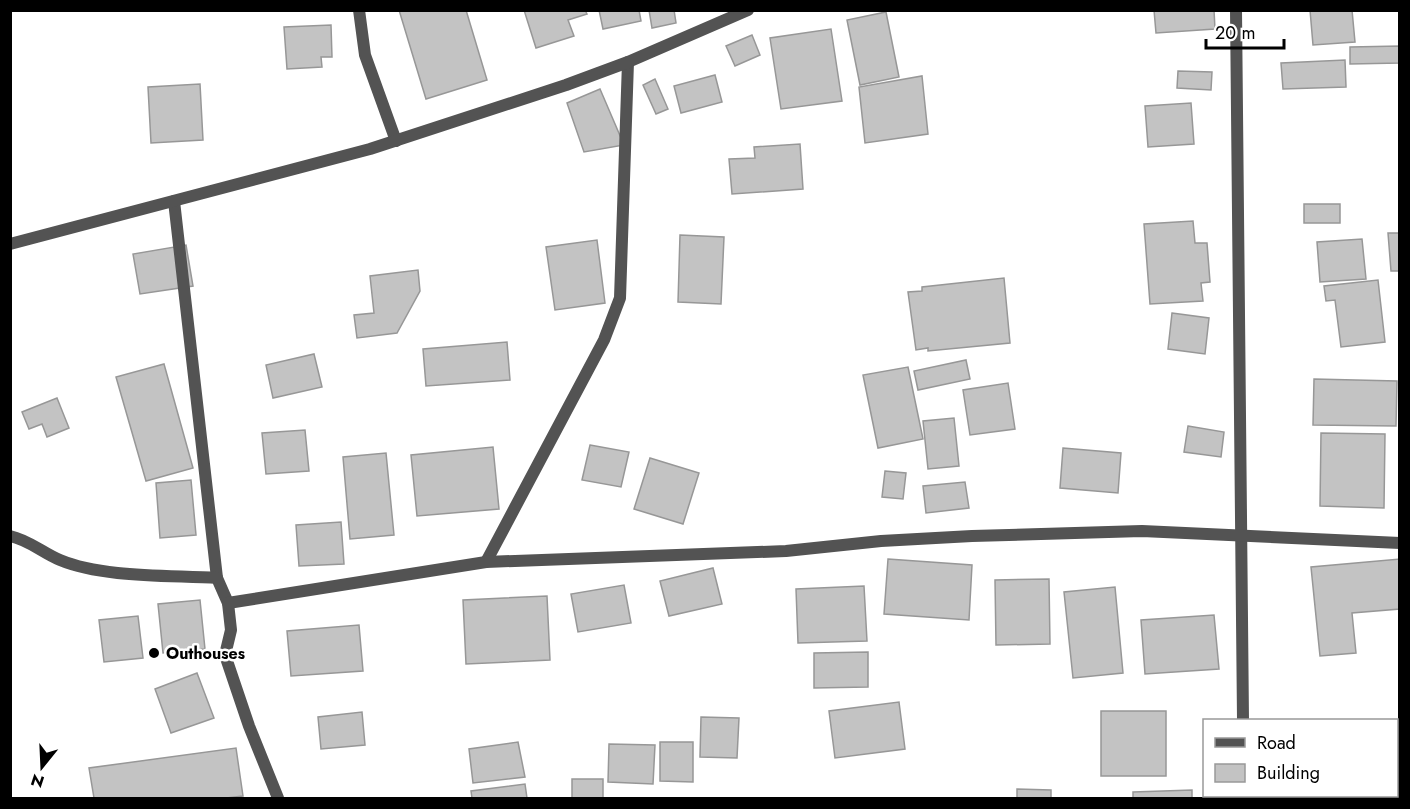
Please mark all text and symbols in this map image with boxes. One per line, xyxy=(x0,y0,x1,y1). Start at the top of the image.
scale bar xyxy=(1206,12,1284,50)
text: 20 m xyxy=(1215,20,1255,46)
place label: Outhouses xyxy=(166,642,245,665)
marker: Outhouses xyxy=(147,646,161,660)
legend xyxy=(1203,719,1398,797)
text: Road xyxy=(1257,730,1296,756)
north arrow xyxy=(12,737,72,797)
text: Building xyxy=(1257,760,1320,786)
text: N xyxy=(28,768,47,794)

